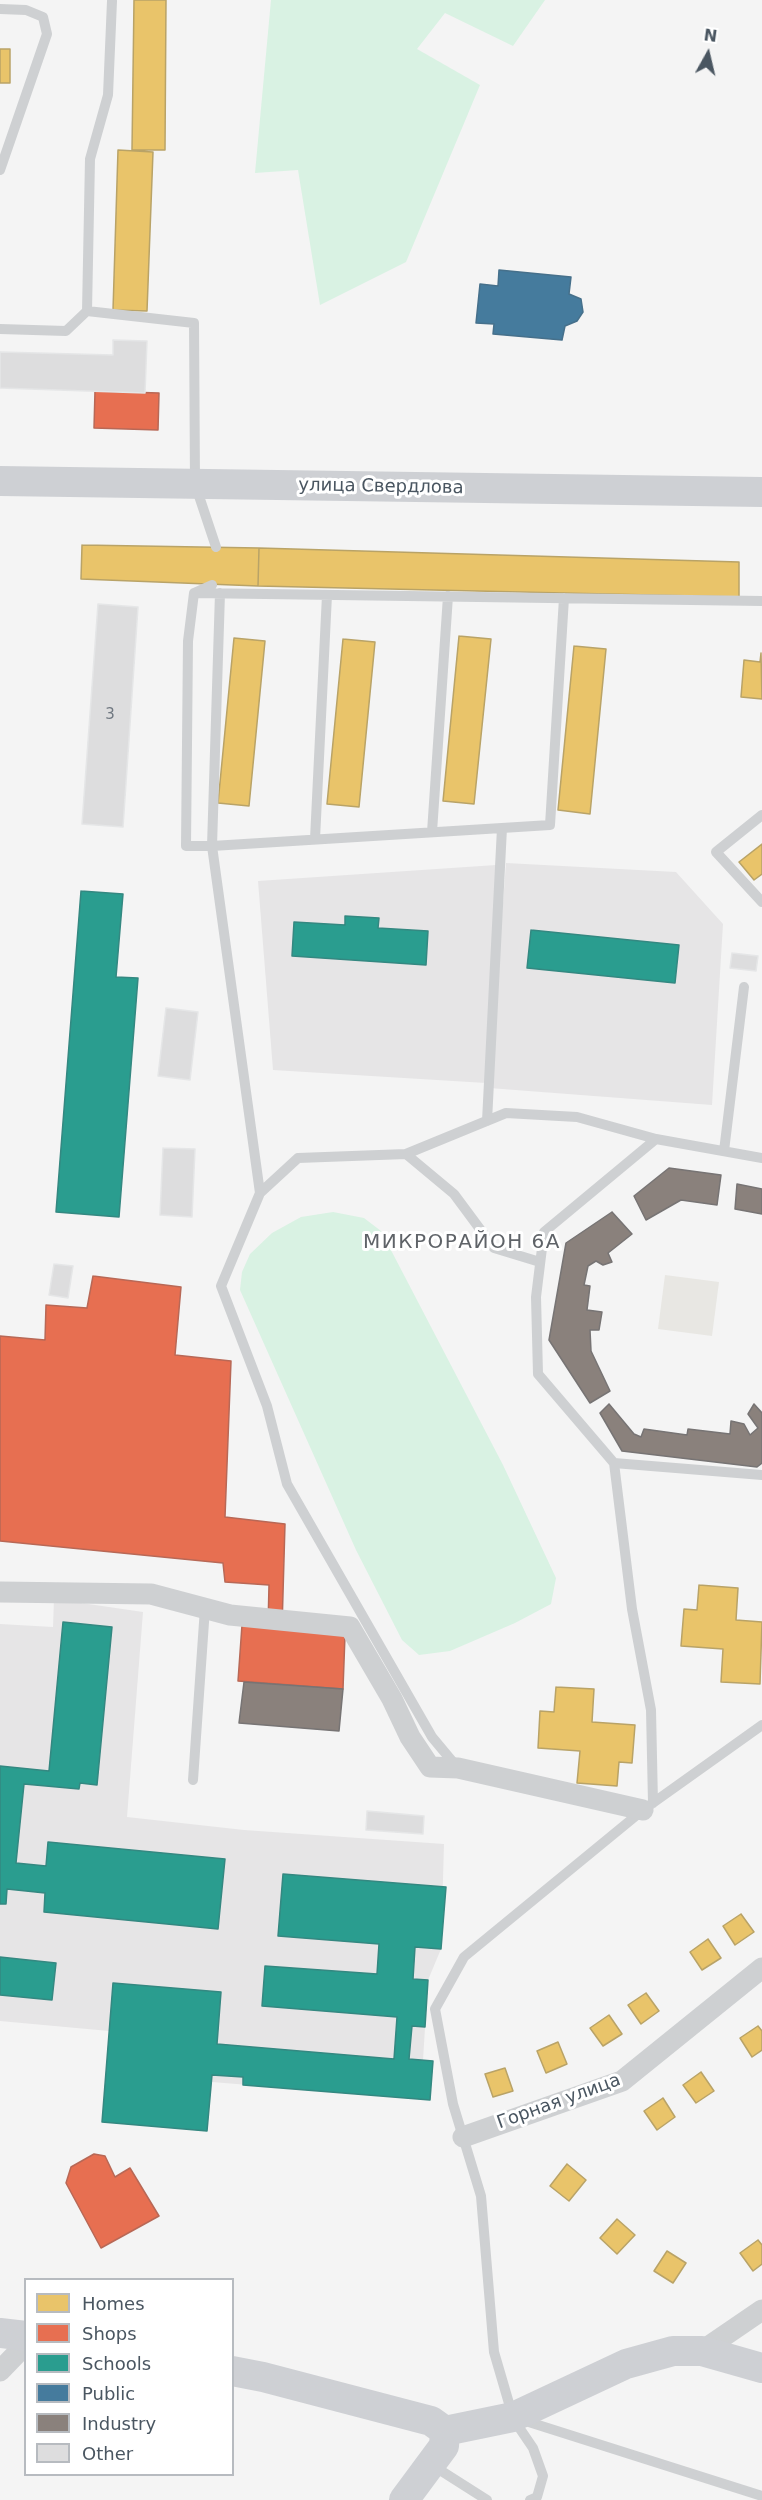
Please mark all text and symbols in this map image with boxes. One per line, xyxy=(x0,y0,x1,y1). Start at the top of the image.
north arrow xyxy=(678,24,738,84)
text: N xyxy=(703,25,719,46)
street label: улица Свердлова xyxy=(298,475,464,499)
house number: 3 xyxy=(105,706,115,724)
district label: МИКРОРАЙОН 6А xyxy=(363,1231,561,1255)
street label: Горная улица xyxy=(494,2070,624,2134)
legend xyxy=(24,2278,234,2476)
text: Homes xyxy=(82,2293,145,2314)
text: Shops xyxy=(82,2323,137,2344)
text: Schools xyxy=(82,2353,151,2374)
text: Public xyxy=(82,2383,135,2404)
text: Industry xyxy=(82,2413,156,2434)
text: Other xyxy=(82,2443,133,2464)

